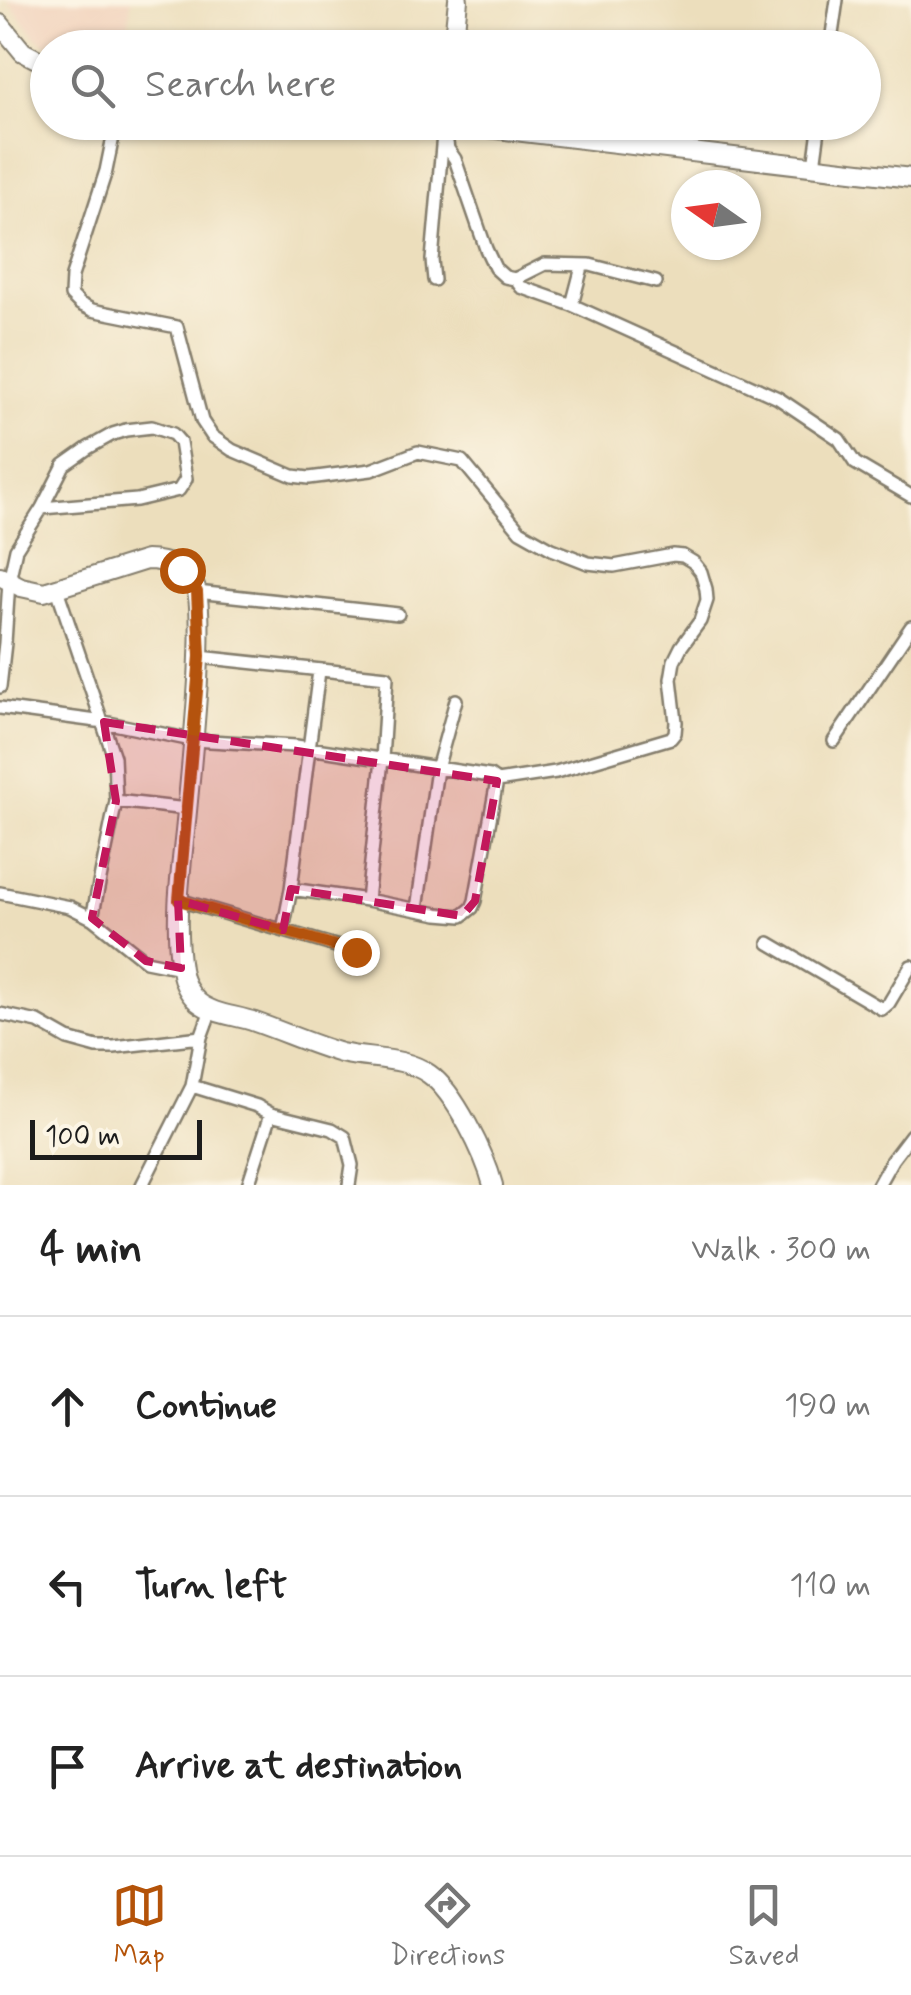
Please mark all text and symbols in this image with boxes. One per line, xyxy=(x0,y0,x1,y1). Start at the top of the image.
search box xyxy=(30,30,881,140)
icon: search xyxy=(65,58,120,113)
text: Search here xyxy=(145,61,336,110)
north arrow xyxy=(671,170,761,260)
route start xyxy=(160,548,206,594)
route end xyxy=(334,930,380,976)
scale bar xyxy=(30,1115,202,1160)
text: 100 m xyxy=(45,1119,120,1156)
text: 4 min xyxy=(40,1223,142,1278)
text: Walk · 300 m xyxy=(691,1229,871,1271)
icon: ahead xyxy=(40,1379,95,1434)
text: Continue xyxy=(135,1382,277,1431)
text: 190 m xyxy=(784,1385,871,1427)
icon: left xyxy=(40,1559,95,1614)
text: Turn left xyxy=(135,1562,287,1611)
text: 110 m xyxy=(790,1565,871,1607)
icon: arrive xyxy=(40,1739,95,1794)
text: Arrive at destination xyxy=(135,1742,462,1791)
tab: Map xyxy=(112,1878,167,1975)
tab: Directions xyxy=(390,1878,505,1975)
tab: Saved xyxy=(729,1878,799,1975)

